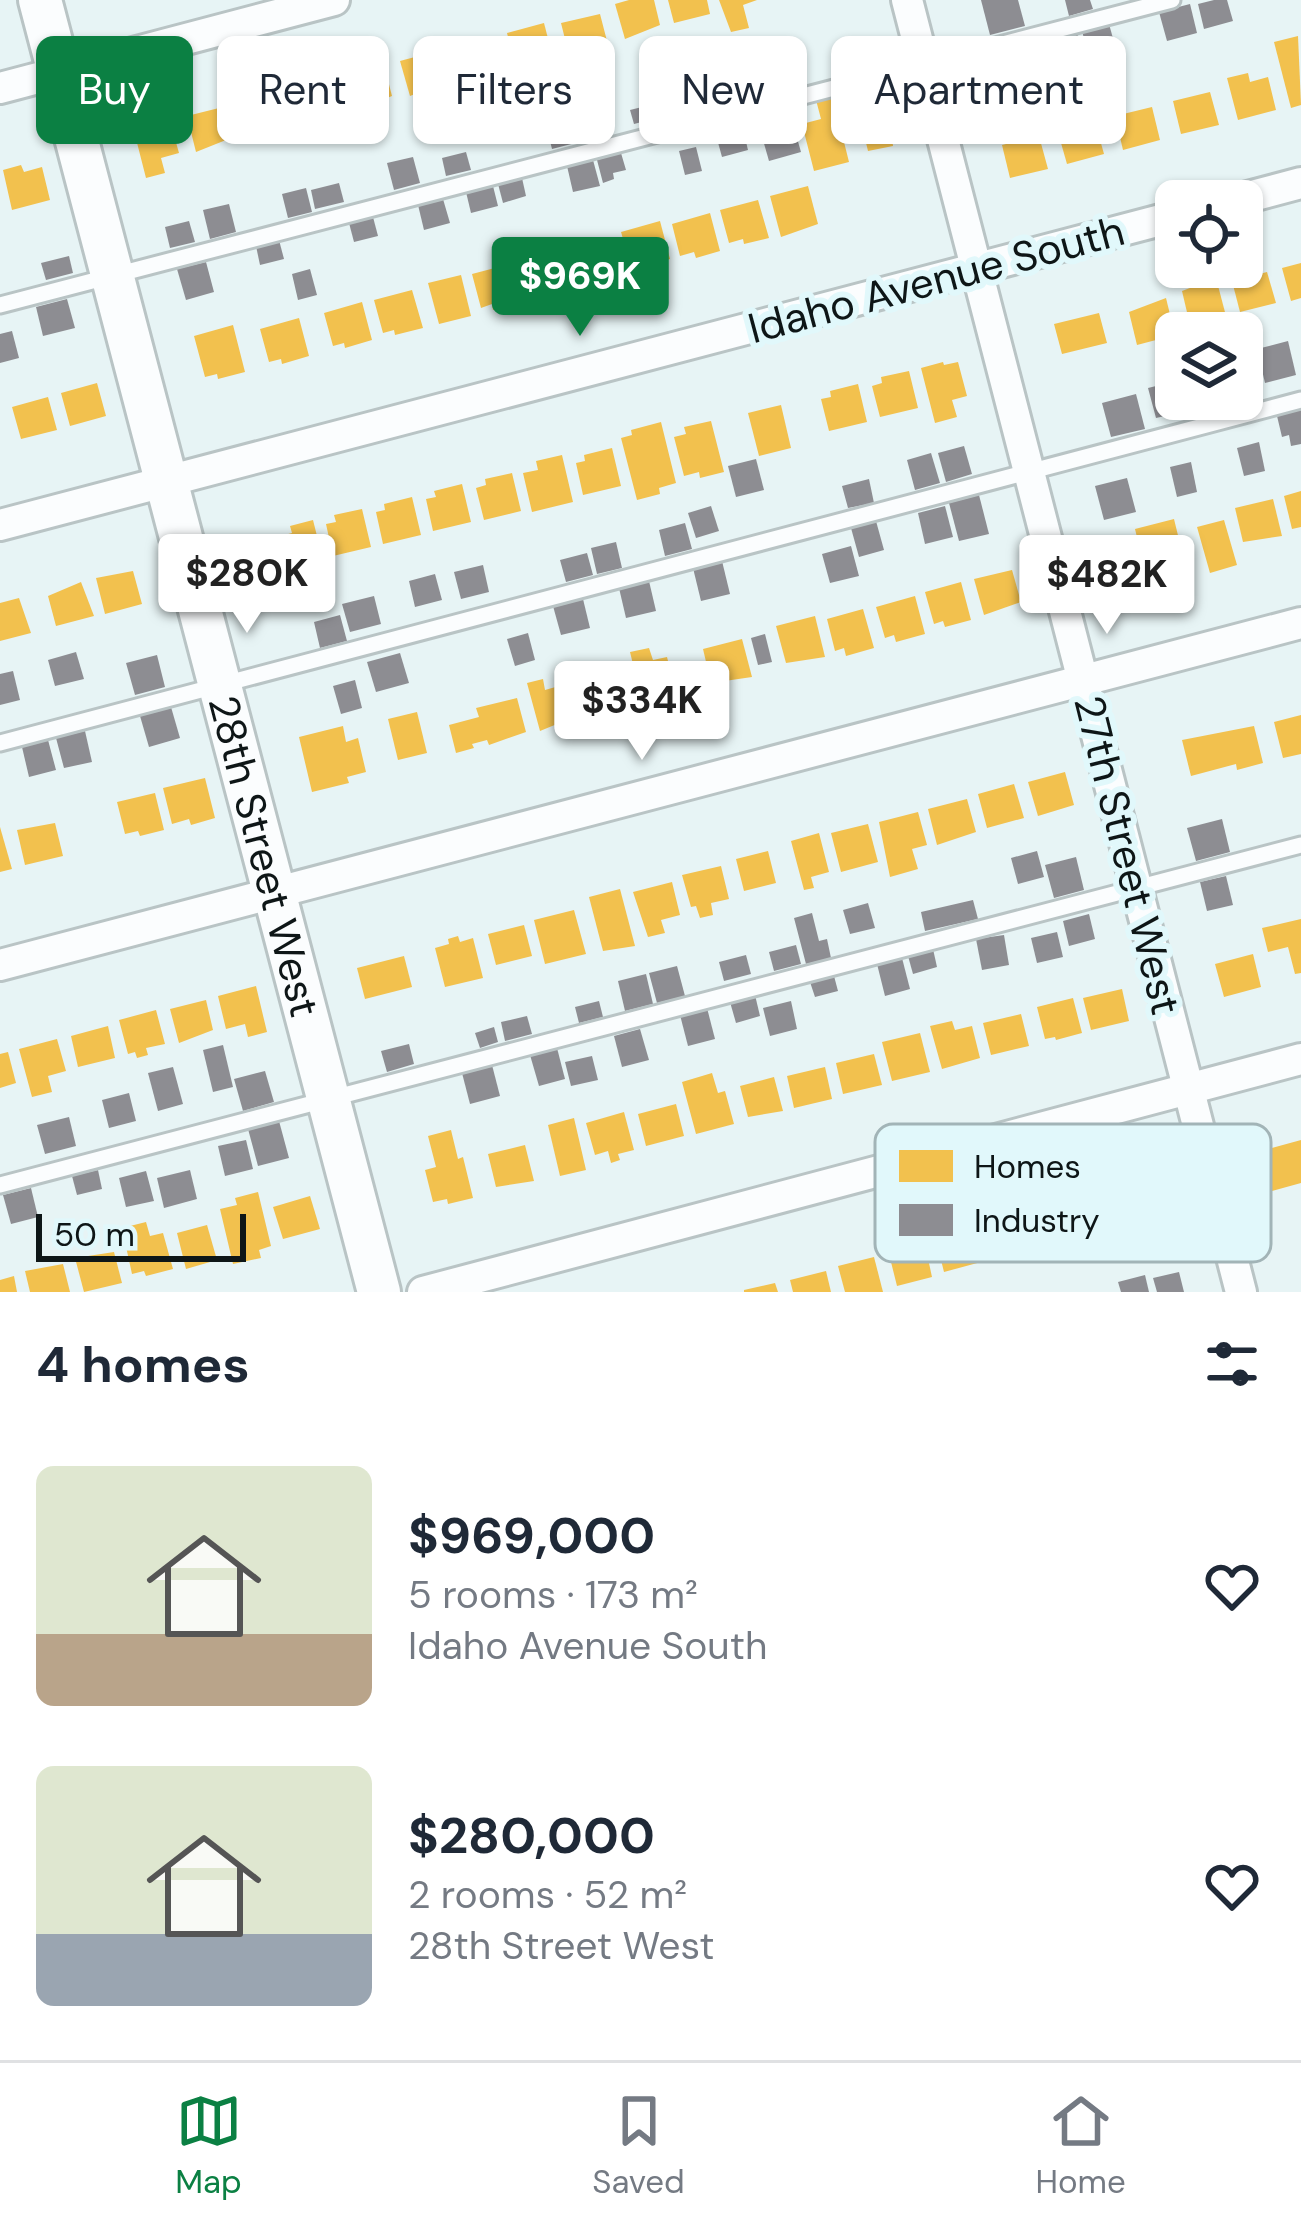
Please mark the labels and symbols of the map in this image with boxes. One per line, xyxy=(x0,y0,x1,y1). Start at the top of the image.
street label: Idaho Avenue South xyxy=(742,203,1130,356)
pin: $969K xyxy=(496,237,664,339)
pin: $280K xyxy=(163,534,331,636)
pin: $482K xyxy=(1023,535,1191,637)
pin: $334K xyxy=(558,661,726,763)
street label: 28th Street West xyxy=(196,690,333,1023)
street label: 27th Street West xyxy=(1061,690,1194,1020)
legend xyxy=(875,1124,1271,1262)
text: Homes xyxy=(974,1145,1081,1188)
text: Industry xyxy=(974,1199,1100,1242)
scale bar xyxy=(36,1208,246,1261)

